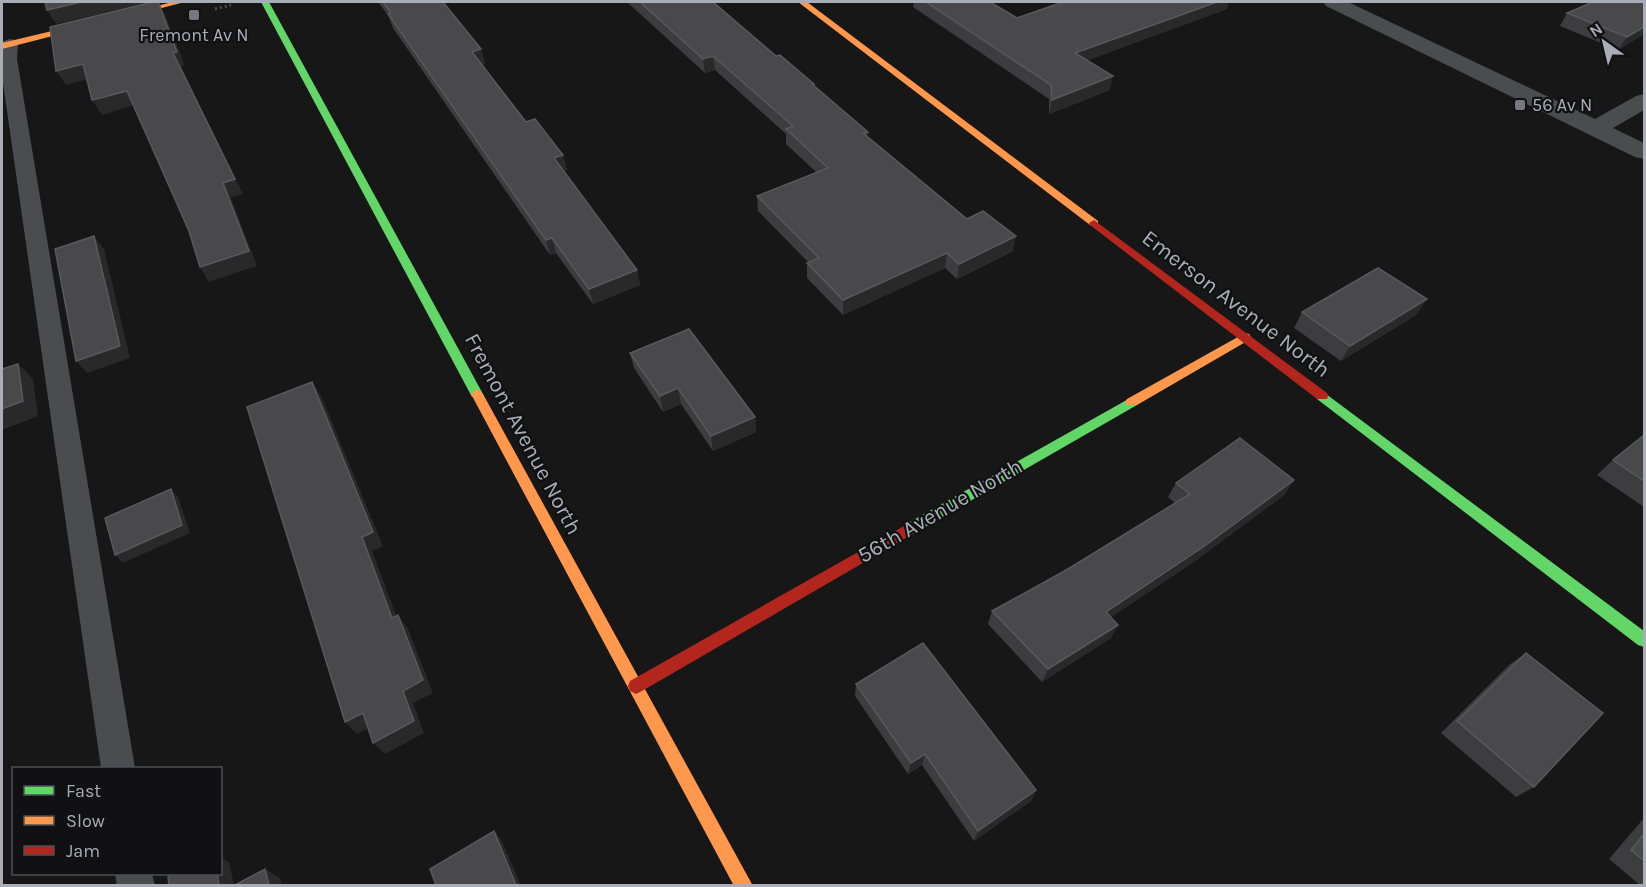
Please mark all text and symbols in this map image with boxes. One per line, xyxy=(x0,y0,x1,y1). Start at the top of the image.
marker: Fremont Av N xyxy=(187,8,201,22)
north arrow xyxy=(1574,12,1634,72)
text: N xyxy=(1586,19,1606,41)
place label: Fremont Av N xyxy=(139,24,249,46)
place label: 56 Av N xyxy=(1532,94,1592,116)
marker: 56 Av N xyxy=(1513,98,1527,112)
street label: Emerson Avenue North xyxy=(1137,225,1335,383)
street label: Fremont Avenue North xyxy=(459,329,587,539)
street label: 56th Avenue North xyxy=(853,453,1027,569)
legend xyxy=(12,767,222,875)
text: Fast xyxy=(66,780,101,802)
text: Slow xyxy=(66,810,105,832)
text: Jam xyxy=(66,840,100,862)

